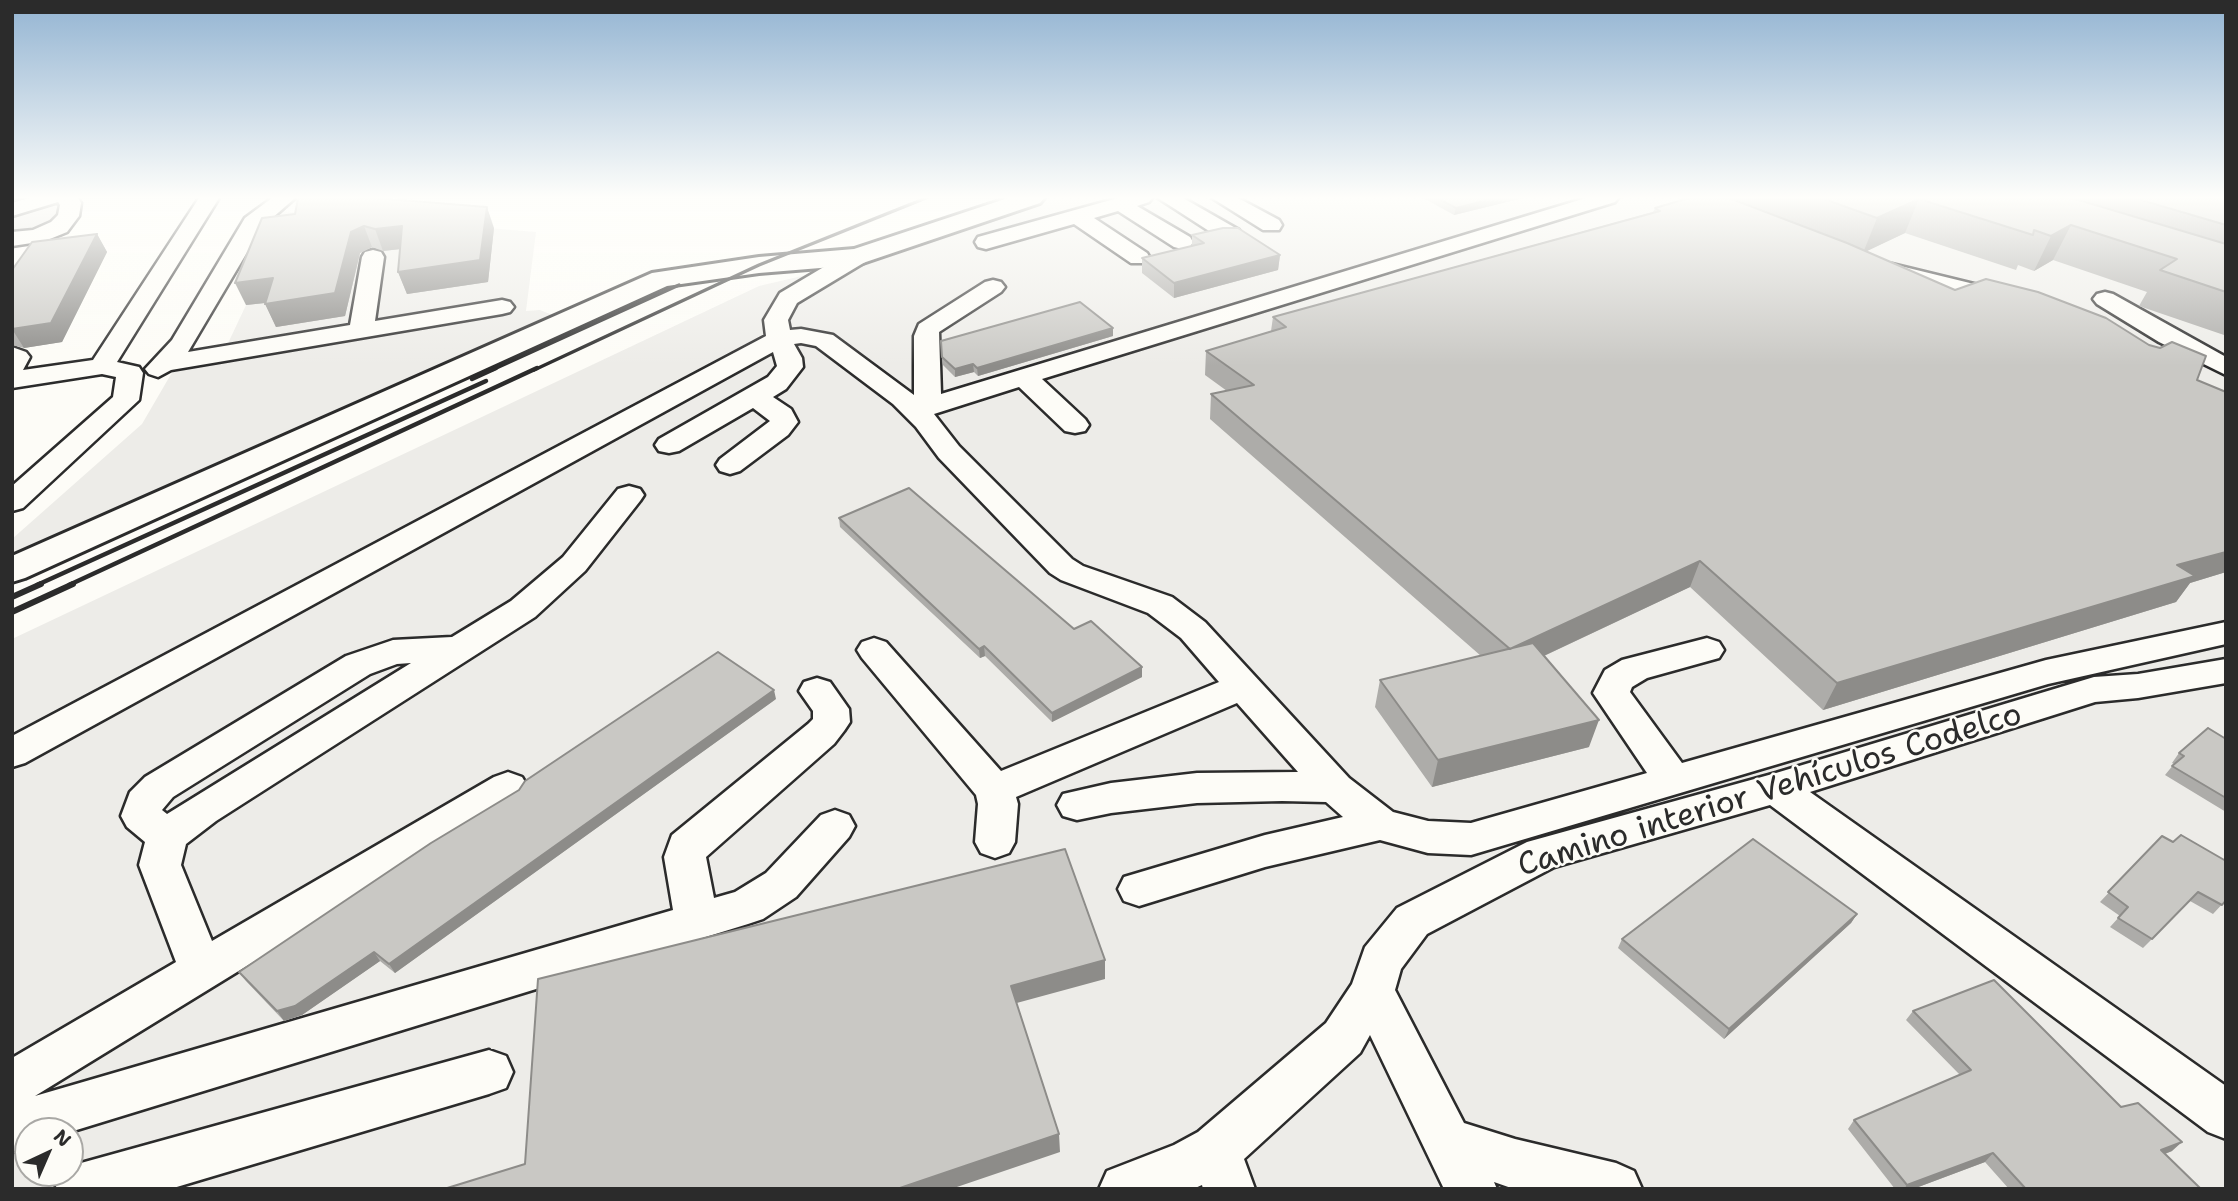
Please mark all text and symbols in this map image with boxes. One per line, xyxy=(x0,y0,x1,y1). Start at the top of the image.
street label: Camino interior Vehículos Codelco xyxy=(1513,696,2027,886)
north arrow xyxy=(14,1117,84,1187)
text: N xyxy=(48,1124,77,1152)

